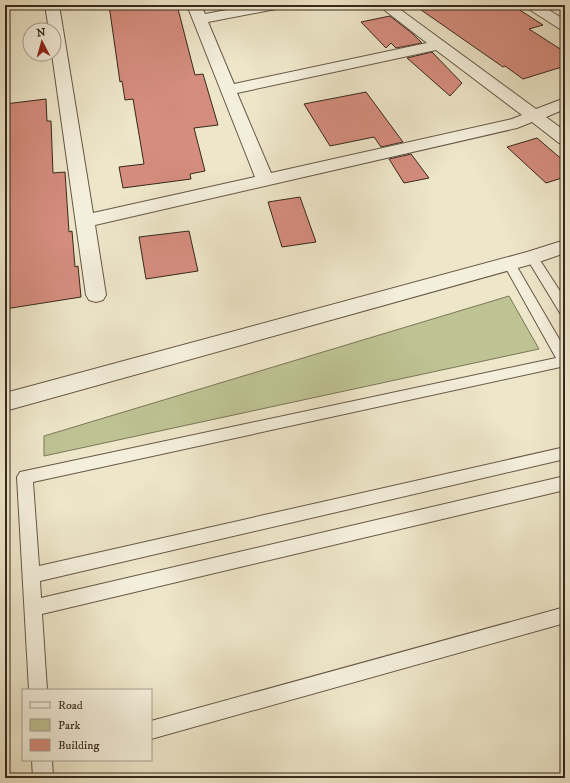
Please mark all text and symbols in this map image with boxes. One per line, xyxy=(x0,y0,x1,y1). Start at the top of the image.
north arrow xyxy=(22,22,62,62)
text: N xyxy=(36,26,46,40)
legend xyxy=(22,689,152,761)
text: Road xyxy=(58,698,83,713)
text: Park xyxy=(58,718,80,733)
text: Building xyxy=(58,738,99,753)

